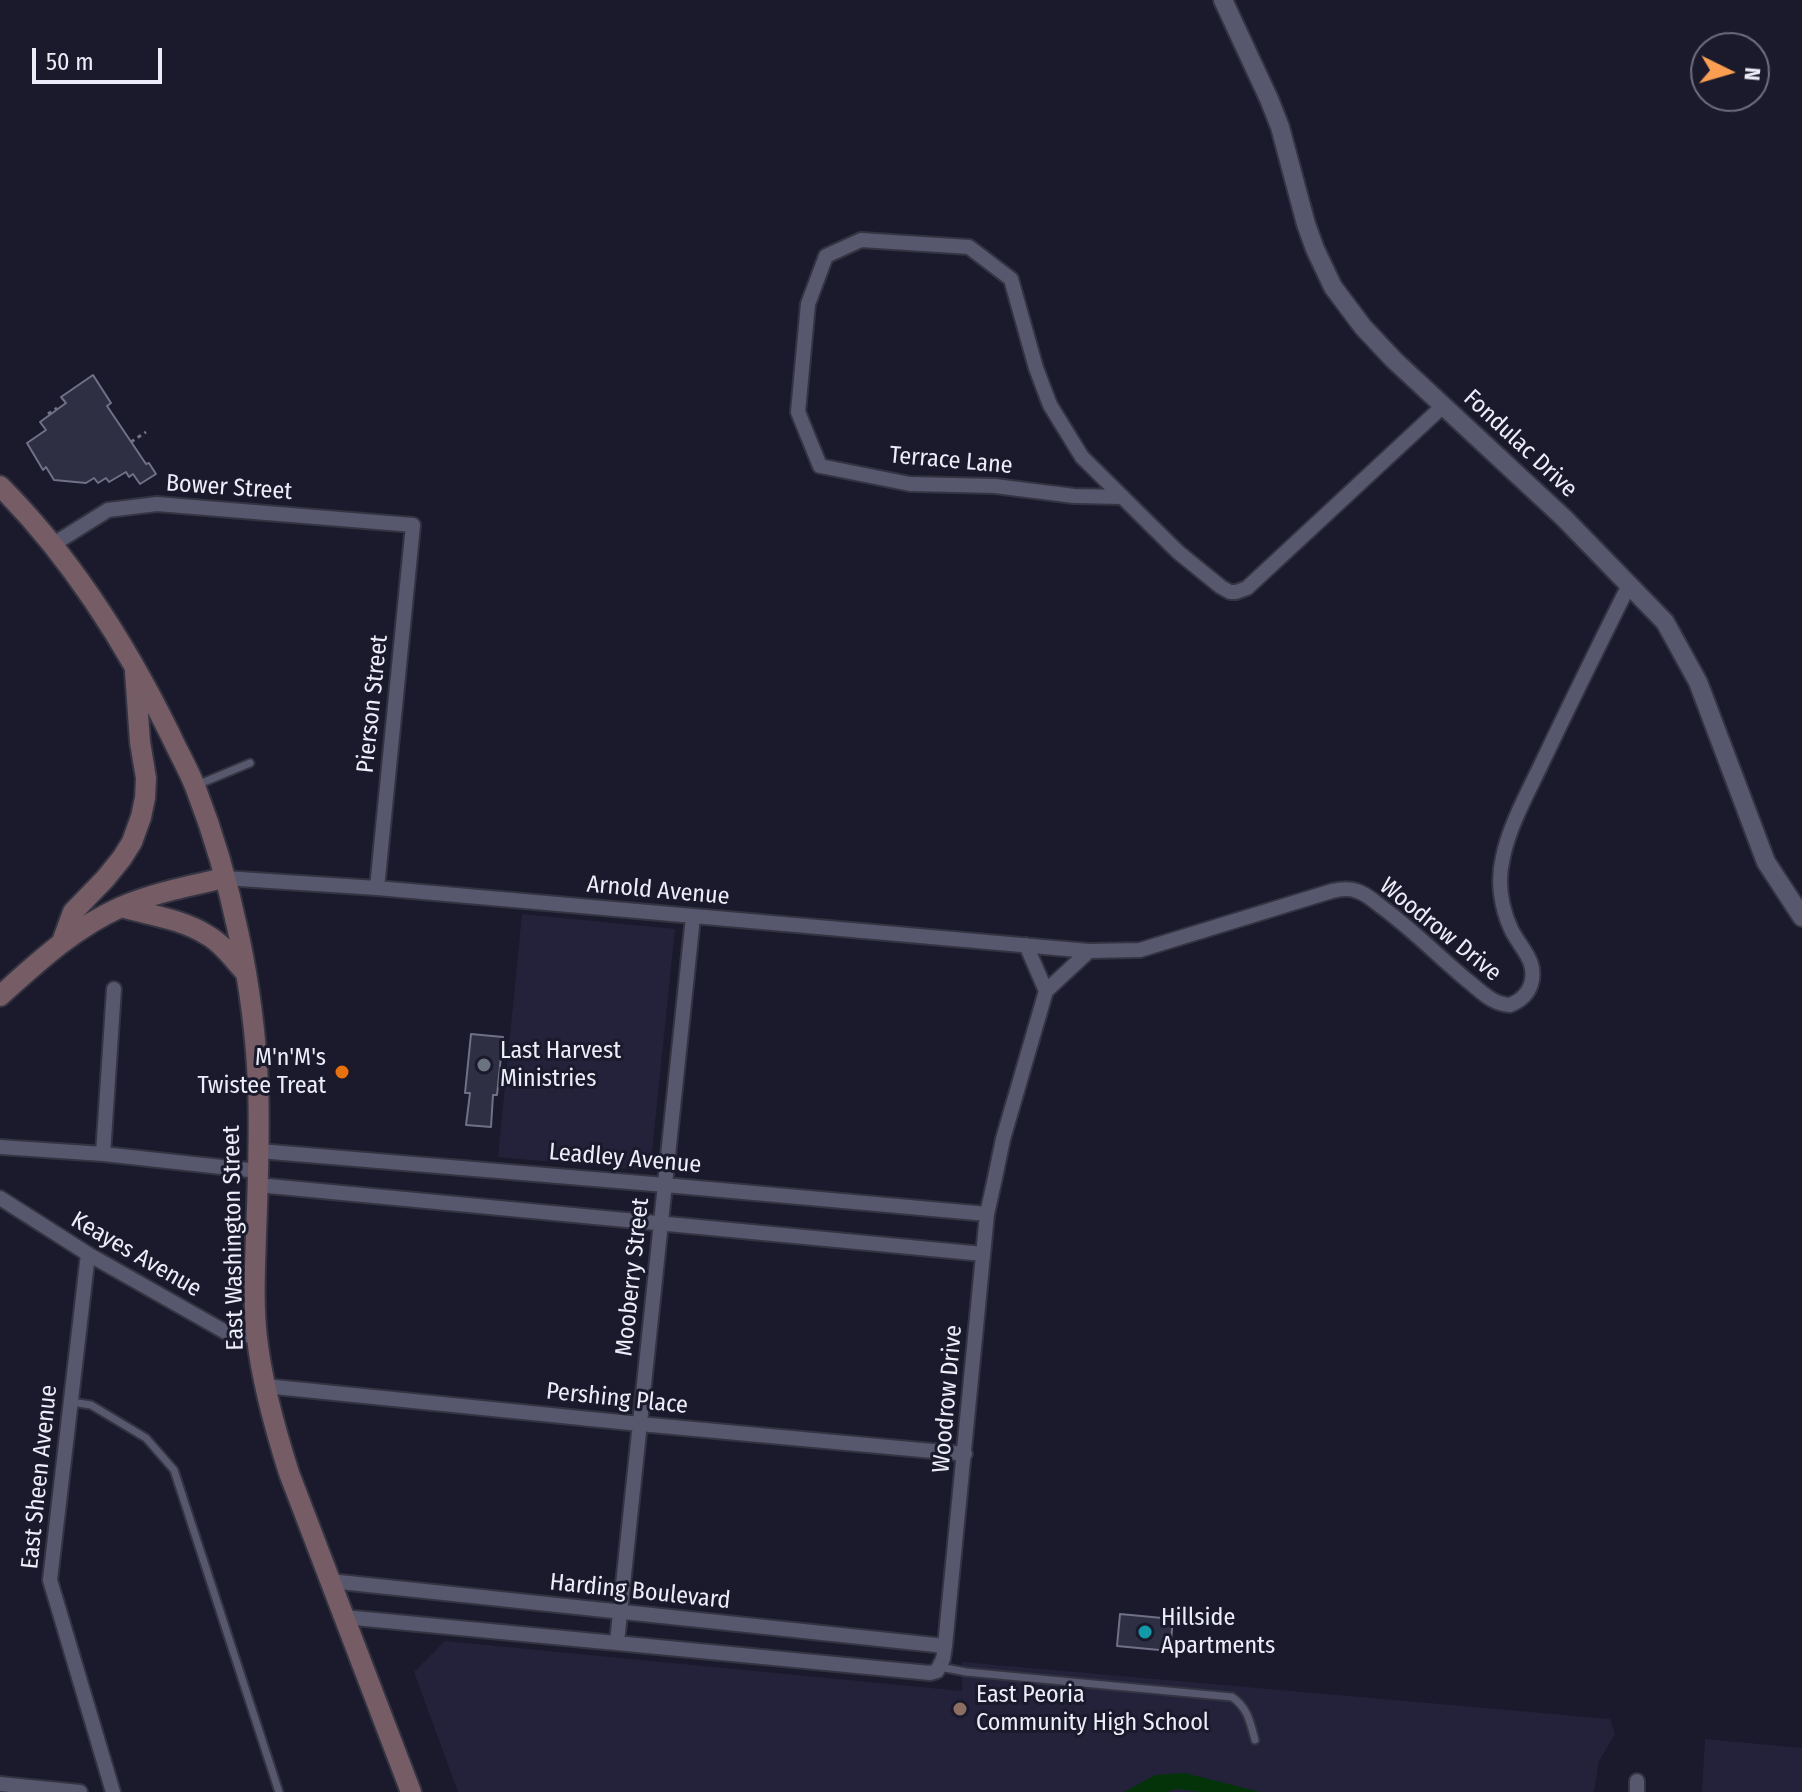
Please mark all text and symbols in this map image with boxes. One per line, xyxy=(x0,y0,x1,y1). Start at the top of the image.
scale bar xyxy=(36,32,166,82)
north arrow xyxy=(1690,32,1770,112)
text: 50 m xyxy=(46,48,94,76)
text: N xyxy=(1738,66,1766,82)
street label: Fondulac Drive xyxy=(1457,384,1583,504)
street label: Terrace Lane xyxy=(888,441,1014,481)
street label: Bower Street xyxy=(165,469,293,507)
street label: Pierson Street xyxy=(351,634,395,774)
street label: Arnold Avenue xyxy=(585,870,731,912)
street label: Woodrow Drive xyxy=(1373,872,1507,988)
place label: Last Harvest Ministries xyxy=(500,1037,621,1093)
place label: M'n'M's Twistee Treat xyxy=(197,1044,326,1100)
marker: Last Harvest Ministries xyxy=(475,1056,493,1074)
marker: M'n'M's Twistee Treat xyxy=(333,1063,351,1081)
street label: East Washington Street xyxy=(218,1125,250,1351)
street label: Leadley Avenue xyxy=(548,1138,702,1180)
street label: Mooberry Street xyxy=(610,1196,656,1358)
street label: Keayes Avenue xyxy=(66,1206,206,1304)
street label: Woodrow Drive xyxy=(927,1324,969,1474)
street label: Pershing Place xyxy=(545,1377,689,1421)
street label: East Sheen Avenue xyxy=(16,1384,64,1570)
street label: Harding Boulevard xyxy=(548,1568,732,1616)
place label: Hillside Apartments xyxy=(1161,1604,1275,1660)
marker: Hillside Apartments xyxy=(1136,1623,1154,1641)
place label: East Peoria Community High School xyxy=(976,1681,1209,1737)
marker: East Peoria Community High School xyxy=(951,1700,969,1718)

